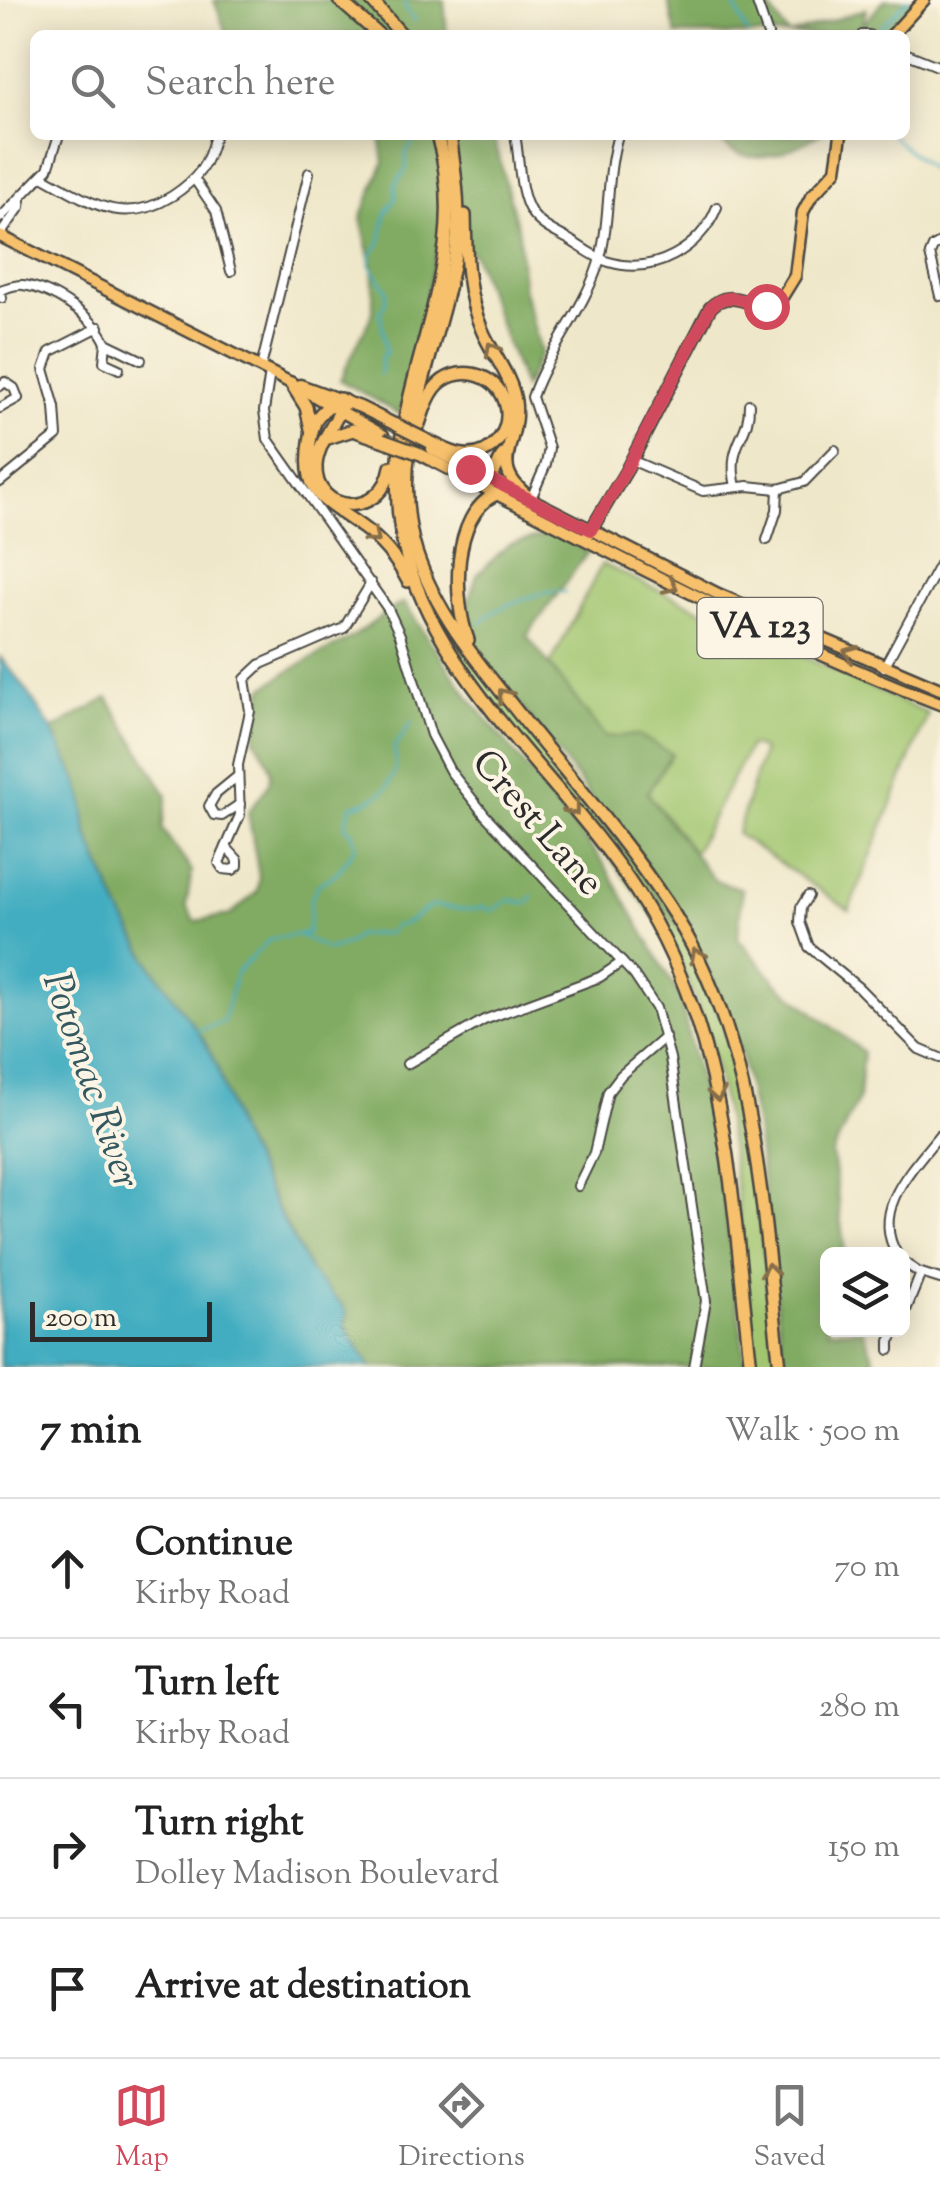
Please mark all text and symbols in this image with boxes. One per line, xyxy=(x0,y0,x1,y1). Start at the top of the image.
search box xyxy=(30,30,910,140)
icon: search xyxy=(65,58,120,113)
text: Search here xyxy=(145,58,336,112)
route start xyxy=(744,284,790,330)
one-way arrow xyxy=(484,341,504,359)
route end xyxy=(448,447,494,493)
one-way arrow xyxy=(361,525,380,543)
one-way arrow xyxy=(661,573,679,593)
road number: VA 123 xyxy=(698,598,822,658)
one-way arrow xyxy=(842,644,859,664)
one-way arrow xyxy=(498,688,516,706)
street label: Crest Lane xyxy=(457,739,615,909)
one-way arrow xyxy=(561,798,579,816)
one-way arrow xyxy=(690,948,709,966)
water label: Potomac River xyxy=(25,965,153,1197)
one-way arrow xyxy=(706,1087,727,1103)
map controls xyxy=(820,1247,910,1337)
button: layers xyxy=(820,1247,910,1337)
one-way arrow xyxy=(759,1262,780,1278)
scale bar xyxy=(30,1297,212,1342)
text: 200 m xyxy=(45,1299,117,1339)
text: 7 min xyxy=(40,1402,141,1462)
text: Walk · 500 m xyxy=(725,1409,900,1455)
text: Continue xyxy=(135,1518,293,1572)
icon: ahead xyxy=(40,1541,95,1596)
text: 70 m xyxy=(834,1545,900,1591)
text: Kirby Road xyxy=(135,1572,290,1618)
text: Turn left xyxy=(135,1658,279,1712)
icon: left xyxy=(40,1681,95,1736)
text: 280 m xyxy=(819,1685,900,1731)
text: Kirby Road xyxy=(135,1712,290,1758)
text: Turn right xyxy=(135,1798,303,1852)
icon: right xyxy=(40,1821,95,1876)
text: 150 m xyxy=(828,1825,900,1871)
text: Dolley Madison Boulevard xyxy=(135,1852,499,1898)
icon: arrive xyxy=(40,1961,95,2016)
text: Arrive at destination xyxy=(135,1961,471,2015)
tab: Map xyxy=(114,2078,169,2178)
tab: Directions xyxy=(398,2078,525,2178)
tab: Saved xyxy=(754,2078,826,2178)

